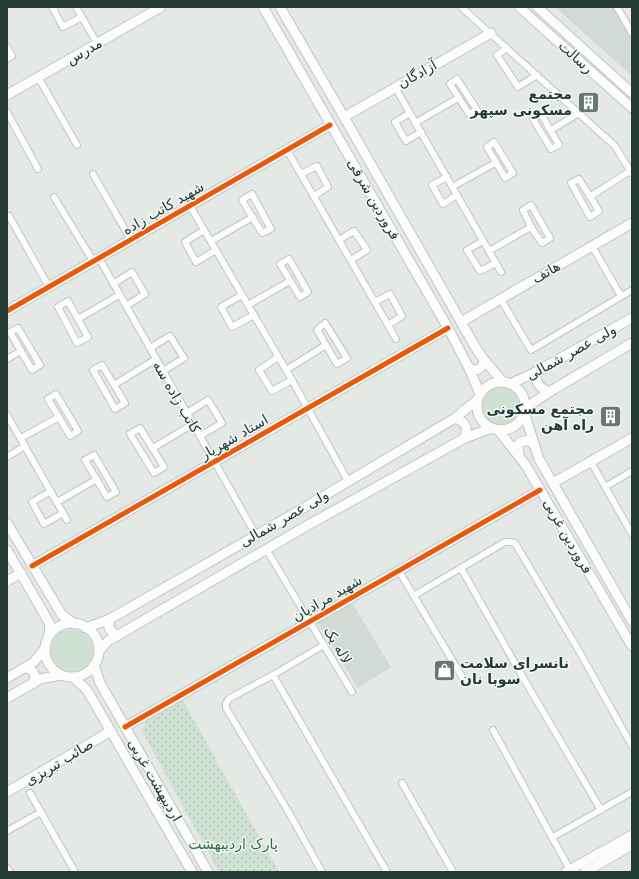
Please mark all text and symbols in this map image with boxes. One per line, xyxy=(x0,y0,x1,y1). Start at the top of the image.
street label: مدرس xyxy=(63,34,105,68)
street label: رسالت xyxy=(555,37,597,77)
street label: آزادگان xyxy=(395,56,441,92)
place label: مجتمع مسکونی سپهر xyxy=(469,86,572,119)
building icon: مجتمع مسکونی سپهر xyxy=(575,89,601,115)
street label: فروردین شرقی xyxy=(343,156,404,243)
street label: شهید کاتب زاده xyxy=(119,178,207,239)
street label: هاتف xyxy=(529,258,563,286)
street label: ولی عصر شمالی xyxy=(523,321,619,384)
street label: کاتب زاده سه xyxy=(149,358,204,437)
place label: مجتمع مسکونی راه آهن xyxy=(486,401,594,434)
building icon: مجتمع مسکونی راه آهن xyxy=(597,404,623,430)
street label: استاد شهریار xyxy=(196,411,271,464)
street label: ولی عصر شمالی xyxy=(237,486,332,551)
street label: فروردین غربی xyxy=(539,496,596,577)
street label: شهید مرادیان xyxy=(289,572,365,625)
street label: لاله یک xyxy=(321,623,355,667)
place label: نانسرای سلامت سوبا نان xyxy=(460,655,569,688)
shop icon: نانسرای سلامت سوبا نان xyxy=(431,658,457,684)
street label: صائب تبریزی xyxy=(22,735,96,789)
street label: اردیبهشت غربی xyxy=(124,736,185,825)
park label: پارک اردیبهشت xyxy=(188,836,278,853)

